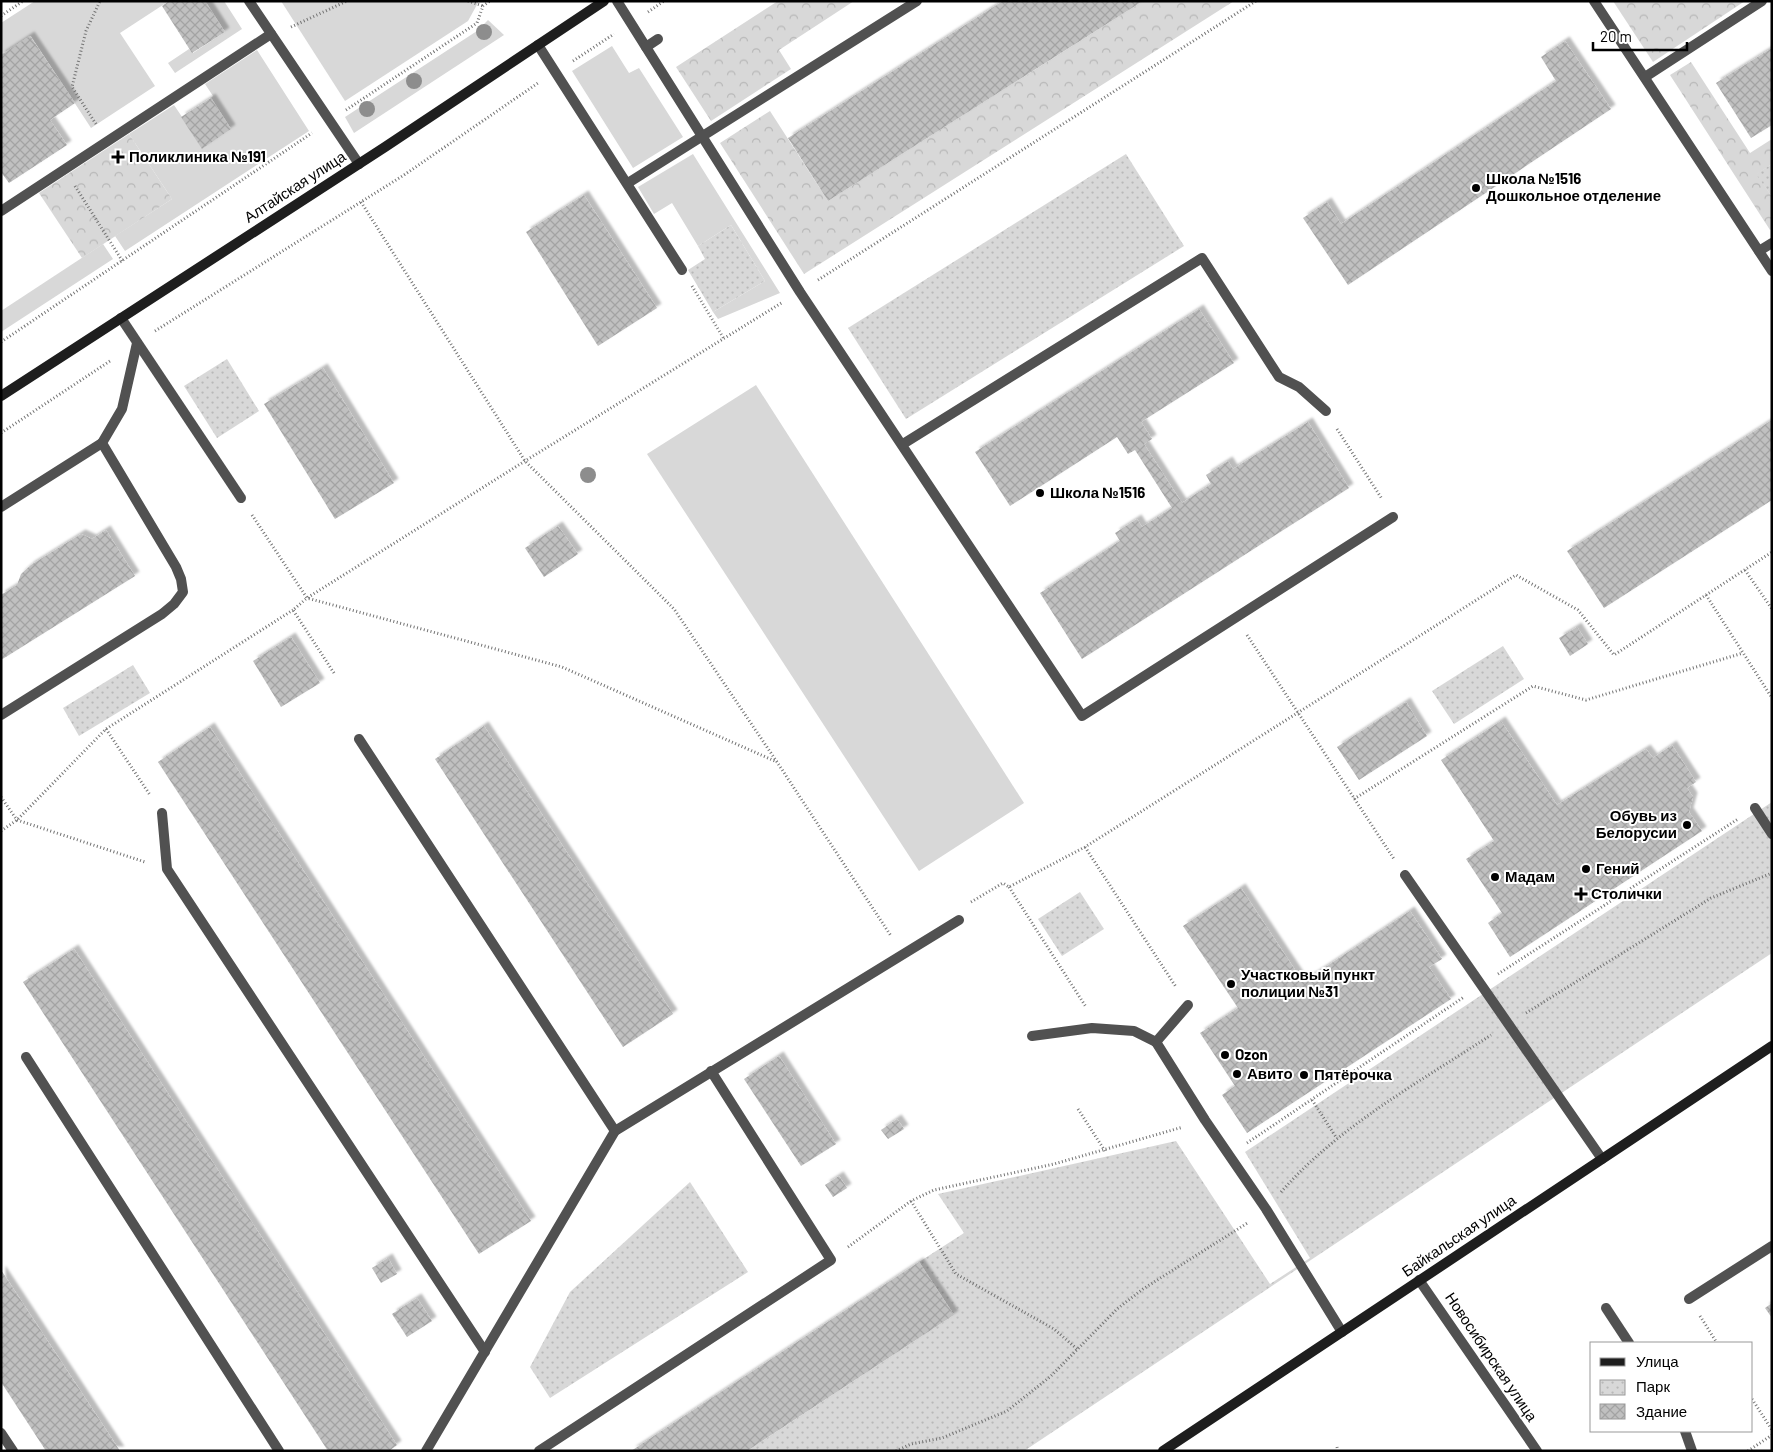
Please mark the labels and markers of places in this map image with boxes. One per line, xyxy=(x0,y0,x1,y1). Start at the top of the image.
place label: Поликлиника №191 xyxy=(129,147,266,165)
marker: Поликлиника №191 xyxy=(111,150,125,164)
place label: Школа №1516 Дошкольное отделение xyxy=(1486,169,1661,204)
marker: Школа №1516 Дошкольное отделение xyxy=(1470,182,1482,194)
place label: Школа №1516 xyxy=(1050,483,1145,501)
marker: Школа №1516 xyxy=(1034,487,1046,499)
place label: Обувь из Белорусии xyxy=(1596,806,1677,841)
marker: Обувь из Белорусии xyxy=(1681,819,1693,831)
place label: Гений xyxy=(1596,859,1640,877)
marker: Гений xyxy=(1580,863,1592,875)
place label: Мадам xyxy=(1505,867,1555,885)
marker: Мадам xyxy=(1489,871,1501,883)
place label: Столички xyxy=(1591,884,1662,902)
marker: Столички xyxy=(1575,888,1587,900)
place label: Участковый пункт полиции №31 xyxy=(1241,965,1375,1000)
marker: Участковый пункт полиции №31 xyxy=(1225,978,1237,990)
place label: Ozon xyxy=(1235,1045,1268,1063)
marker: Ozon xyxy=(1219,1049,1231,1061)
place label: Авито xyxy=(1247,1064,1293,1082)
place label: Пятёрочка xyxy=(1314,1065,1392,1083)
marker: Авито xyxy=(1231,1068,1243,1080)
marker: Пятёрочка xyxy=(1298,1069,1310,1081)

